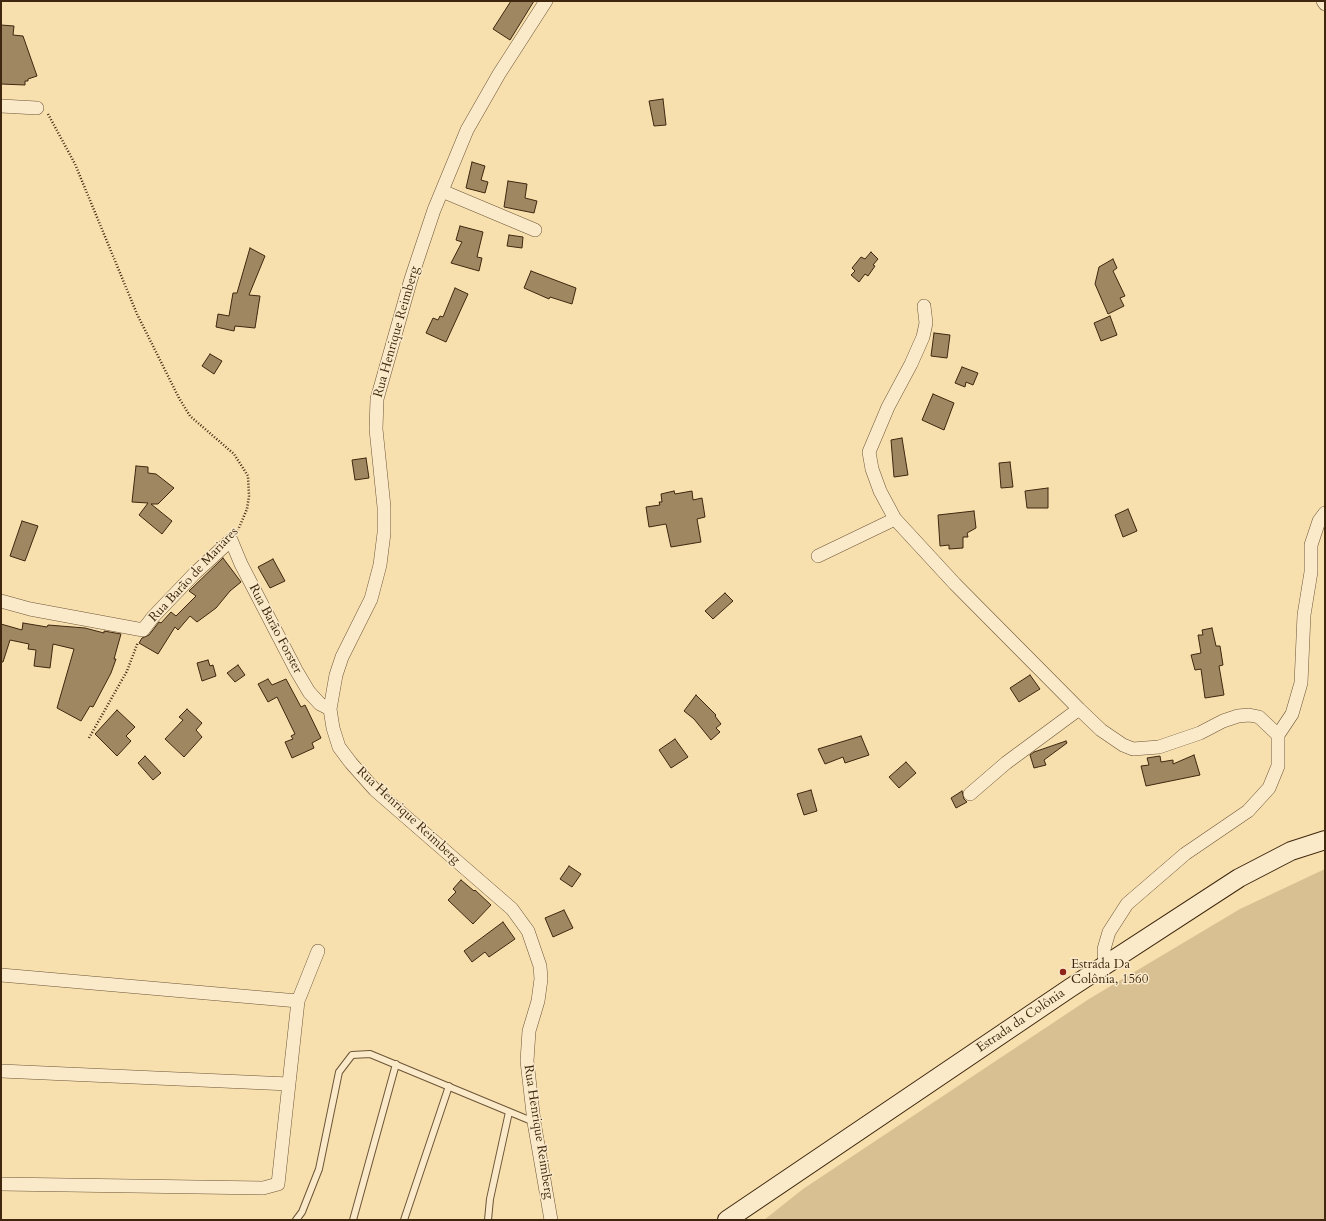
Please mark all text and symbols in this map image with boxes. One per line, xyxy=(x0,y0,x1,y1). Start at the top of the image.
street label: Rua Henrique Reimberg xyxy=(371,265,423,399)
street label: Rua Barão de Mariares xyxy=(146,524,242,626)
street label: Rua Barão Forster xyxy=(245,582,305,676)
street label: Rua Henrique Reimberg xyxy=(353,764,463,868)
place label: Estrada Da Colônia, 1560 xyxy=(1071,957,1148,988)
marker: Estrada Da Colônia, 1560 xyxy=(1058,967,1068,977)
street label: Estrada da Colônia xyxy=(974,986,1068,1056)
street label: Rua Henrique Reimberg xyxy=(520,1064,556,1200)

